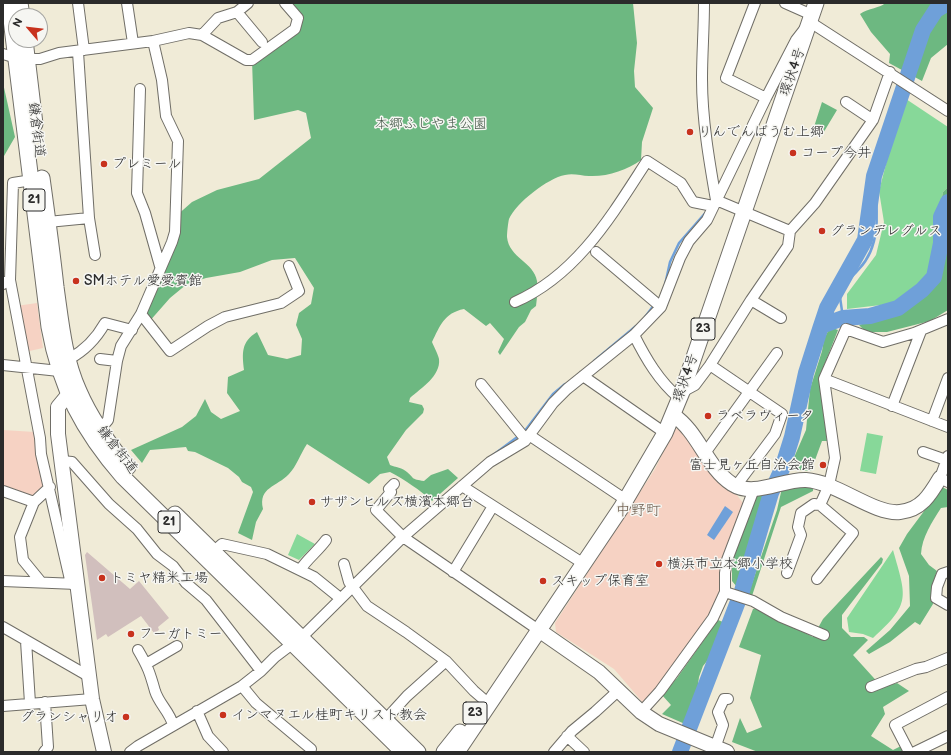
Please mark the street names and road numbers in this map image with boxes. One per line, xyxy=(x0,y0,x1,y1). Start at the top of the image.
street label: 環状4号 xyxy=(777,45,809,99)
street label: 鎌倉街道 xyxy=(24,101,48,159)
road number: 21 xyxy=(23,189,45,211)
road number: 23 xyxy=(691,318,715,340)
street label: 環状4号 xyxy=(670,351,702,405)
street label: 鎌倉街道 xyxy=(93,423,141,477)
road number: 21 xyxy=(158,511,180,533)
road number: 23 xyxy=(463,702,487,724)

